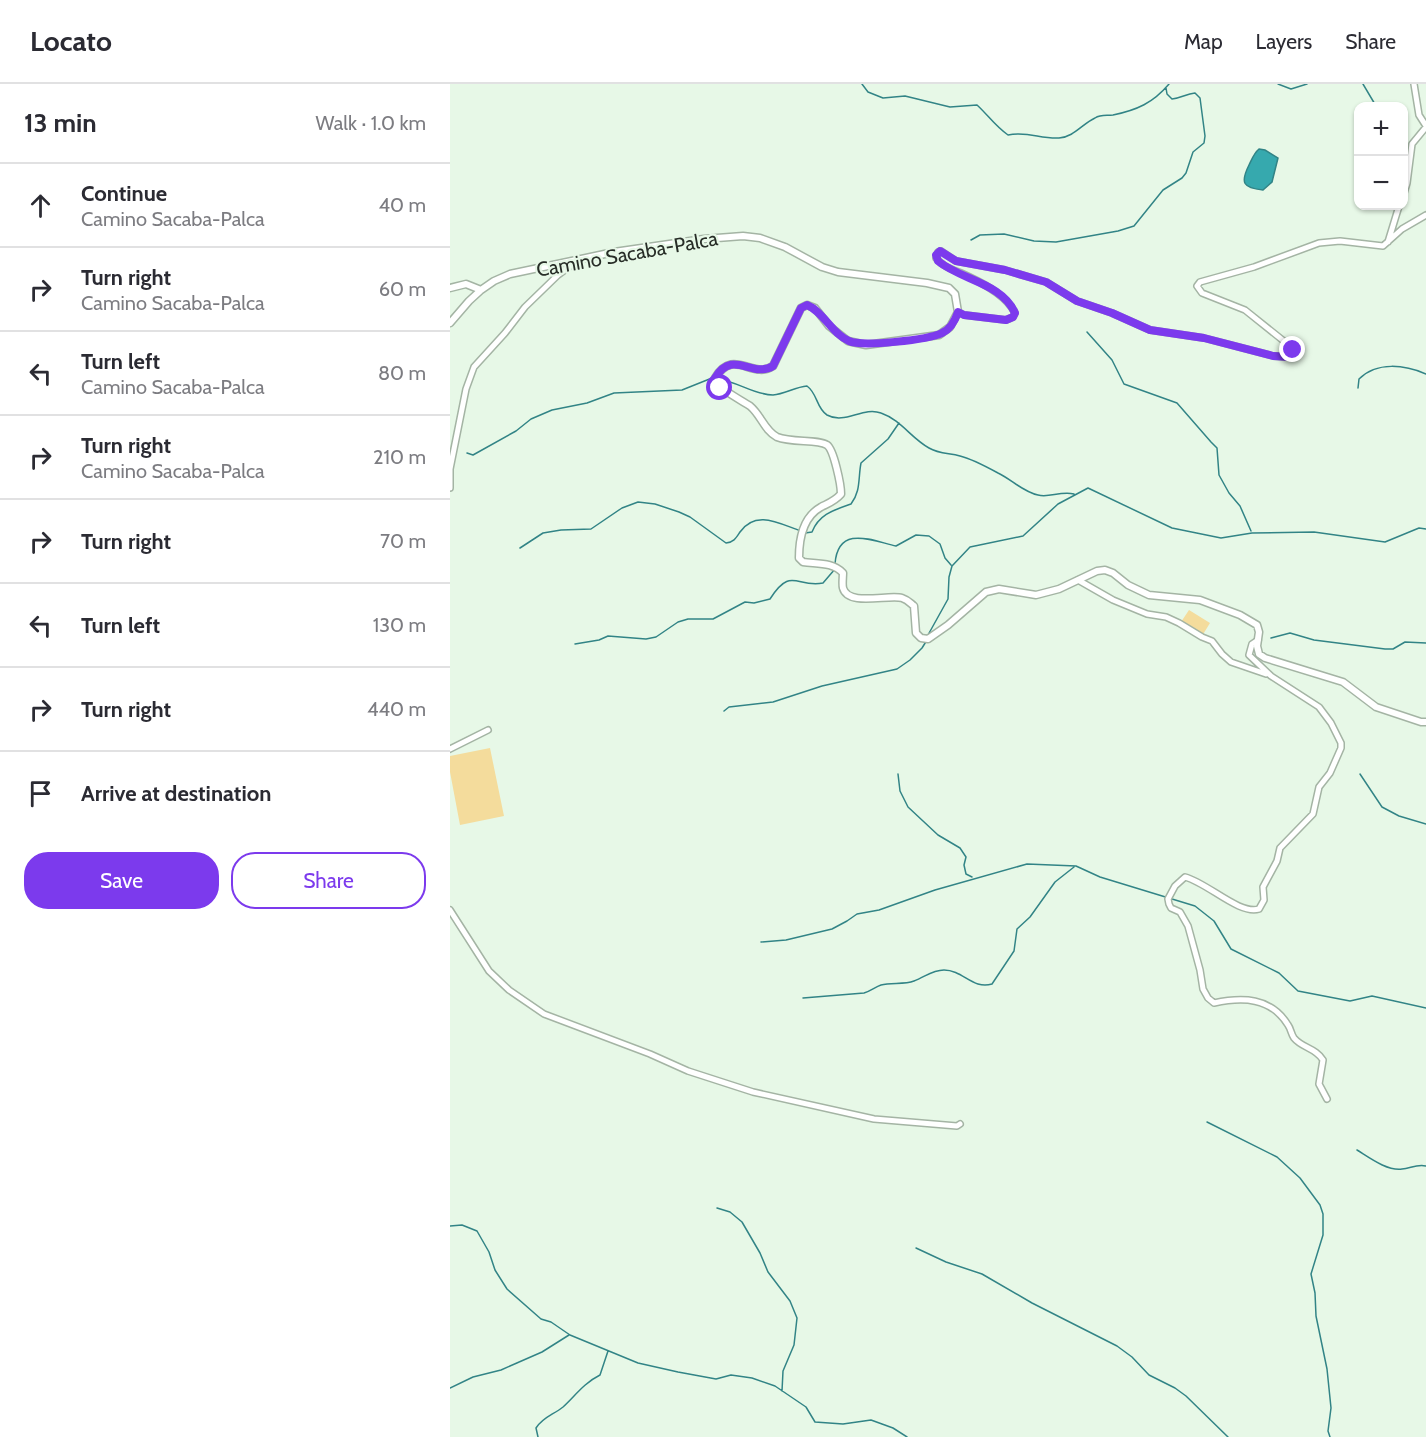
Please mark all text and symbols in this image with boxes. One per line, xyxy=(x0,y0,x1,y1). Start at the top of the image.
text: Locato xyxy=(30,24,112,58)
text: Map xyxy=(1184,29,1223,54)
text: Layers xyxy=(1256,29,1312,54)
text: Share xyxy=(1345,29,1396,54)
map controls xyxy=(1354,102,1408,210)
button: + xyxy=(1354,102,1408,156)
text: 13 min xyxy=(24,107,97,139)
text: Walk · 1.0 km xyxy=(316,111,426,135)
button: − xyxy=(1354,156,1408,210)
text: Continue xyxy=(81,180,167,207)
icon: ahead xyxy=(24,189,57,222)
text: 40 m xyxy=(378,193,426,217)
text: Camino Sacaba-Palca xyxy=(81,207,265,231)
street label: Camino Sacaba-Palca xyxy=(535,226,720,282)
text: Turn right xyxy=(81,264,171,291)
icon: right xyxy=(24,273,57,306)
text: 60 m xyxy=(379,277,426,301)
text: Camino Sacaba-Palca xyxy=(81,291,265,315)
route end xyxy=(1279,336,1305,362)
text: Turn left xyxy=(81,348,160,375)
icon: left xyxy=(24,357,57,390)
text: 80 m xyxy=(378,361,426,385)
route start xyxy=(706,374,732,400)
text: Camino Sacaba-Palca xyxy=(81,375,265,399)
text: Turn right xyxy=(81,432,171,459)
icon: right xyxy=(24,441,57,474)
text: 210 m xyxy=(373,445,426,469)
text: Camino Sacaba-Palca xyxy=(81,459,265,483)
icon: right xyxy=(24,525,57,558)
text: Turn right xyxy=(81,528,171,555)
text: 70 m xyxy=(380,529,426,553)
icon: left xyxy=(24,609,57,642)
text: Turn left xyxy=(81,612,160,639)
text: 130 m xyxy=(373,613,426,637)
icon: right xyxy=(24,693,57,726)
text: Turn right xyxy=(81,696,171,723)
text: 440 m xyxy=(367,697,426,721)
icon: arrive xyxy=(24,777,57,810)
text: Arrive at destination xyxy=(81,780,271,807)
button: Save xyxy=(24,852,219,909)
button: Share xyxy=(231,852,426,909)

